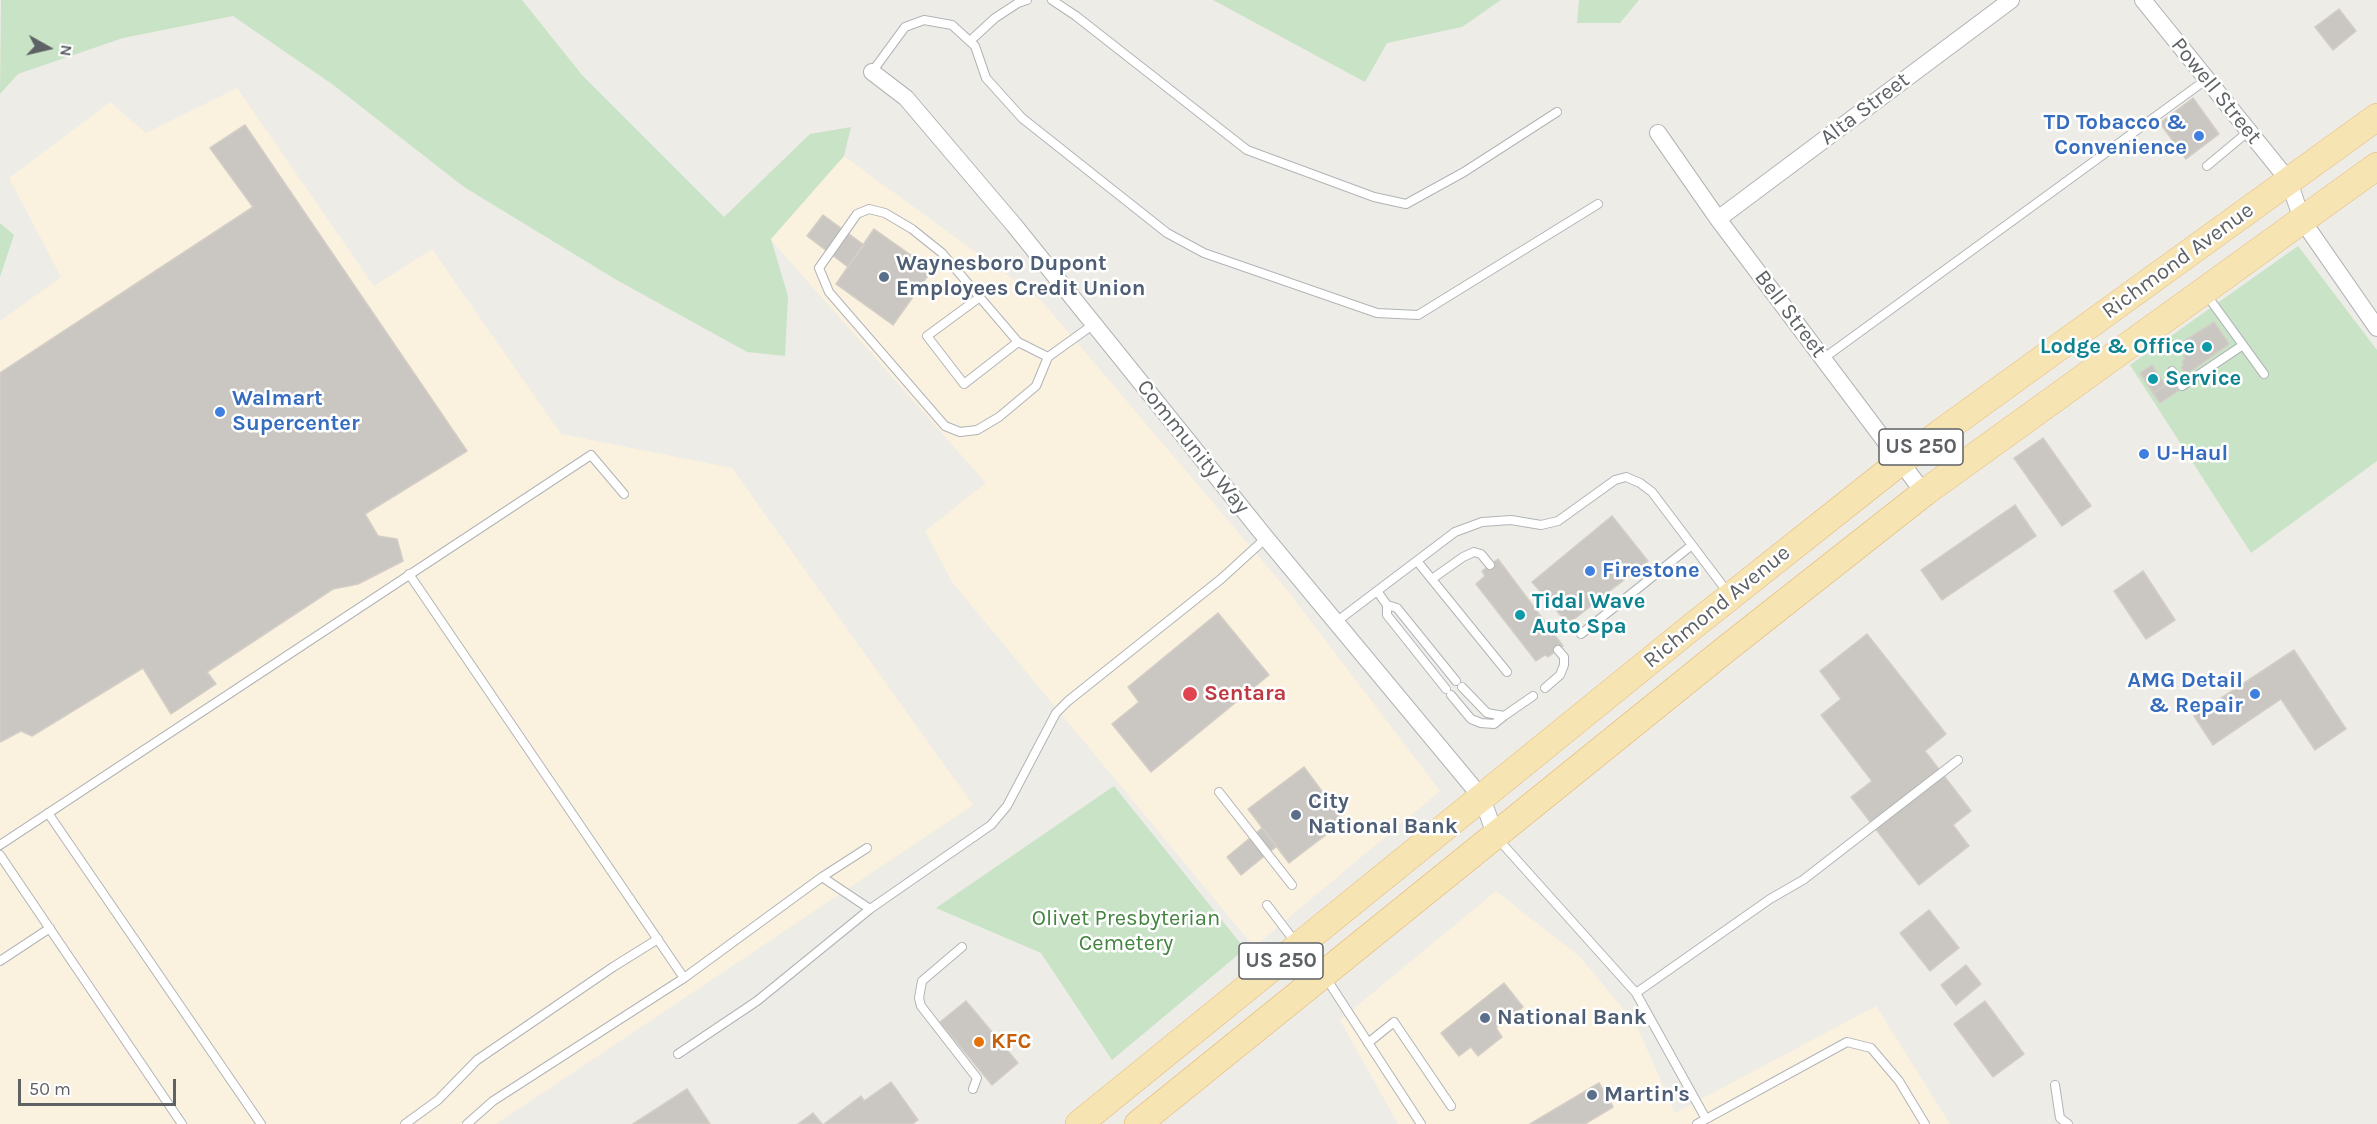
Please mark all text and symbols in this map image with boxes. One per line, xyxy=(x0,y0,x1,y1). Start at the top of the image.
north arrow xyxy=(18,18,78,78)
street label: Powell Street xyxy=(2165,32,2267,150)
text: N xyxy=(56,44,77,58)
street label: Alta Street xyxy=(1815,67,1915,151)
place label: TD Tobacco & Convenience xyxy=(2044,110,2187,162)
marker: TD Tobacco & Convenience xyxy=(2192,129,2206,143)
street label: Richmond Avenue xyxy=(2097,197,2259,325)
place label: Waynesboro Dupont Employees Credit Union xyxy=(896,251,1145,302)
street label: Bell Street xyxy=(1748,265,1832,363)
marker: Waynesboro Dupont Employees Credit Union xyxy=(877,270,891,284)
place label: Lodge & Office xyxy=(2040,334,2195,360)
marker: Lodge & Office xyxy=(2200,340,2214,354)
place label: Service xyxy=(2165,366,2241,392)
marker: Service xyxy=(2146,372,2160,386)
street label: Community Way xyxy=(1131,375,1255,519)
place label: Walmart Supercenter xyxy=(232,386,360,438)
marker: Walmart Supercenter xyxy=(213,405,227,419)
road number: US 250 xyxy=(1879,429,1963,465)
place label: U-Haul xyxy=(2156,441,2228,467)
marker: U-Haul xyxy=(2137,447,2151,461)
street label: Richmond Avenue xyxy=(1638,540,1796,674)
place label: Firestone xyxy=(1602,558,1700,584)
marker: Firestone xyxy=(1583,564,1597,578)
place label: Tidal Wave Auto Spa xyxy=(1532,589,1645,640)
marker: Tidal Wave Auto Spa xyxy=(1513,608,1527,622)
place label: AMG Detail & Repair xyxy=(2127,668,2243,720)
place label: Sentara xyxy=(1204,681,1286,707)
marker: Sentara xyxy=(1181,685,1199,703)
marker: AMG Detail & Repair xyxy=(2248,687,2262,701)
place label: City National Bank xyxy=(1308,789,1458,840)
marker: City National Bank xyxy=(1289,808,1303,822)
park label: Olivet Presbyterian Cemetery xyxy=(1032,906,1220,957)
road number: US 250 xyxy=(1239,943,1323,979)
place label: National Bank xyxy=(1497,1005,1647,1031)
marker: National Bank xyxy=(1478,1011,1492,1025)
place label: KFC xyxy=(991,1029,1031,1055)
marker: KFC xyxy=(972,1035,986,1049)
scale bar xyxy=(21,1067,178,1105)
text: 50 m xyxy=(29,1078,71,1100)
place label: Martin's xyxy=(1604,1082,1690,1108)
marker: Martin's xyxy=(1585,1088,1599,1102)

